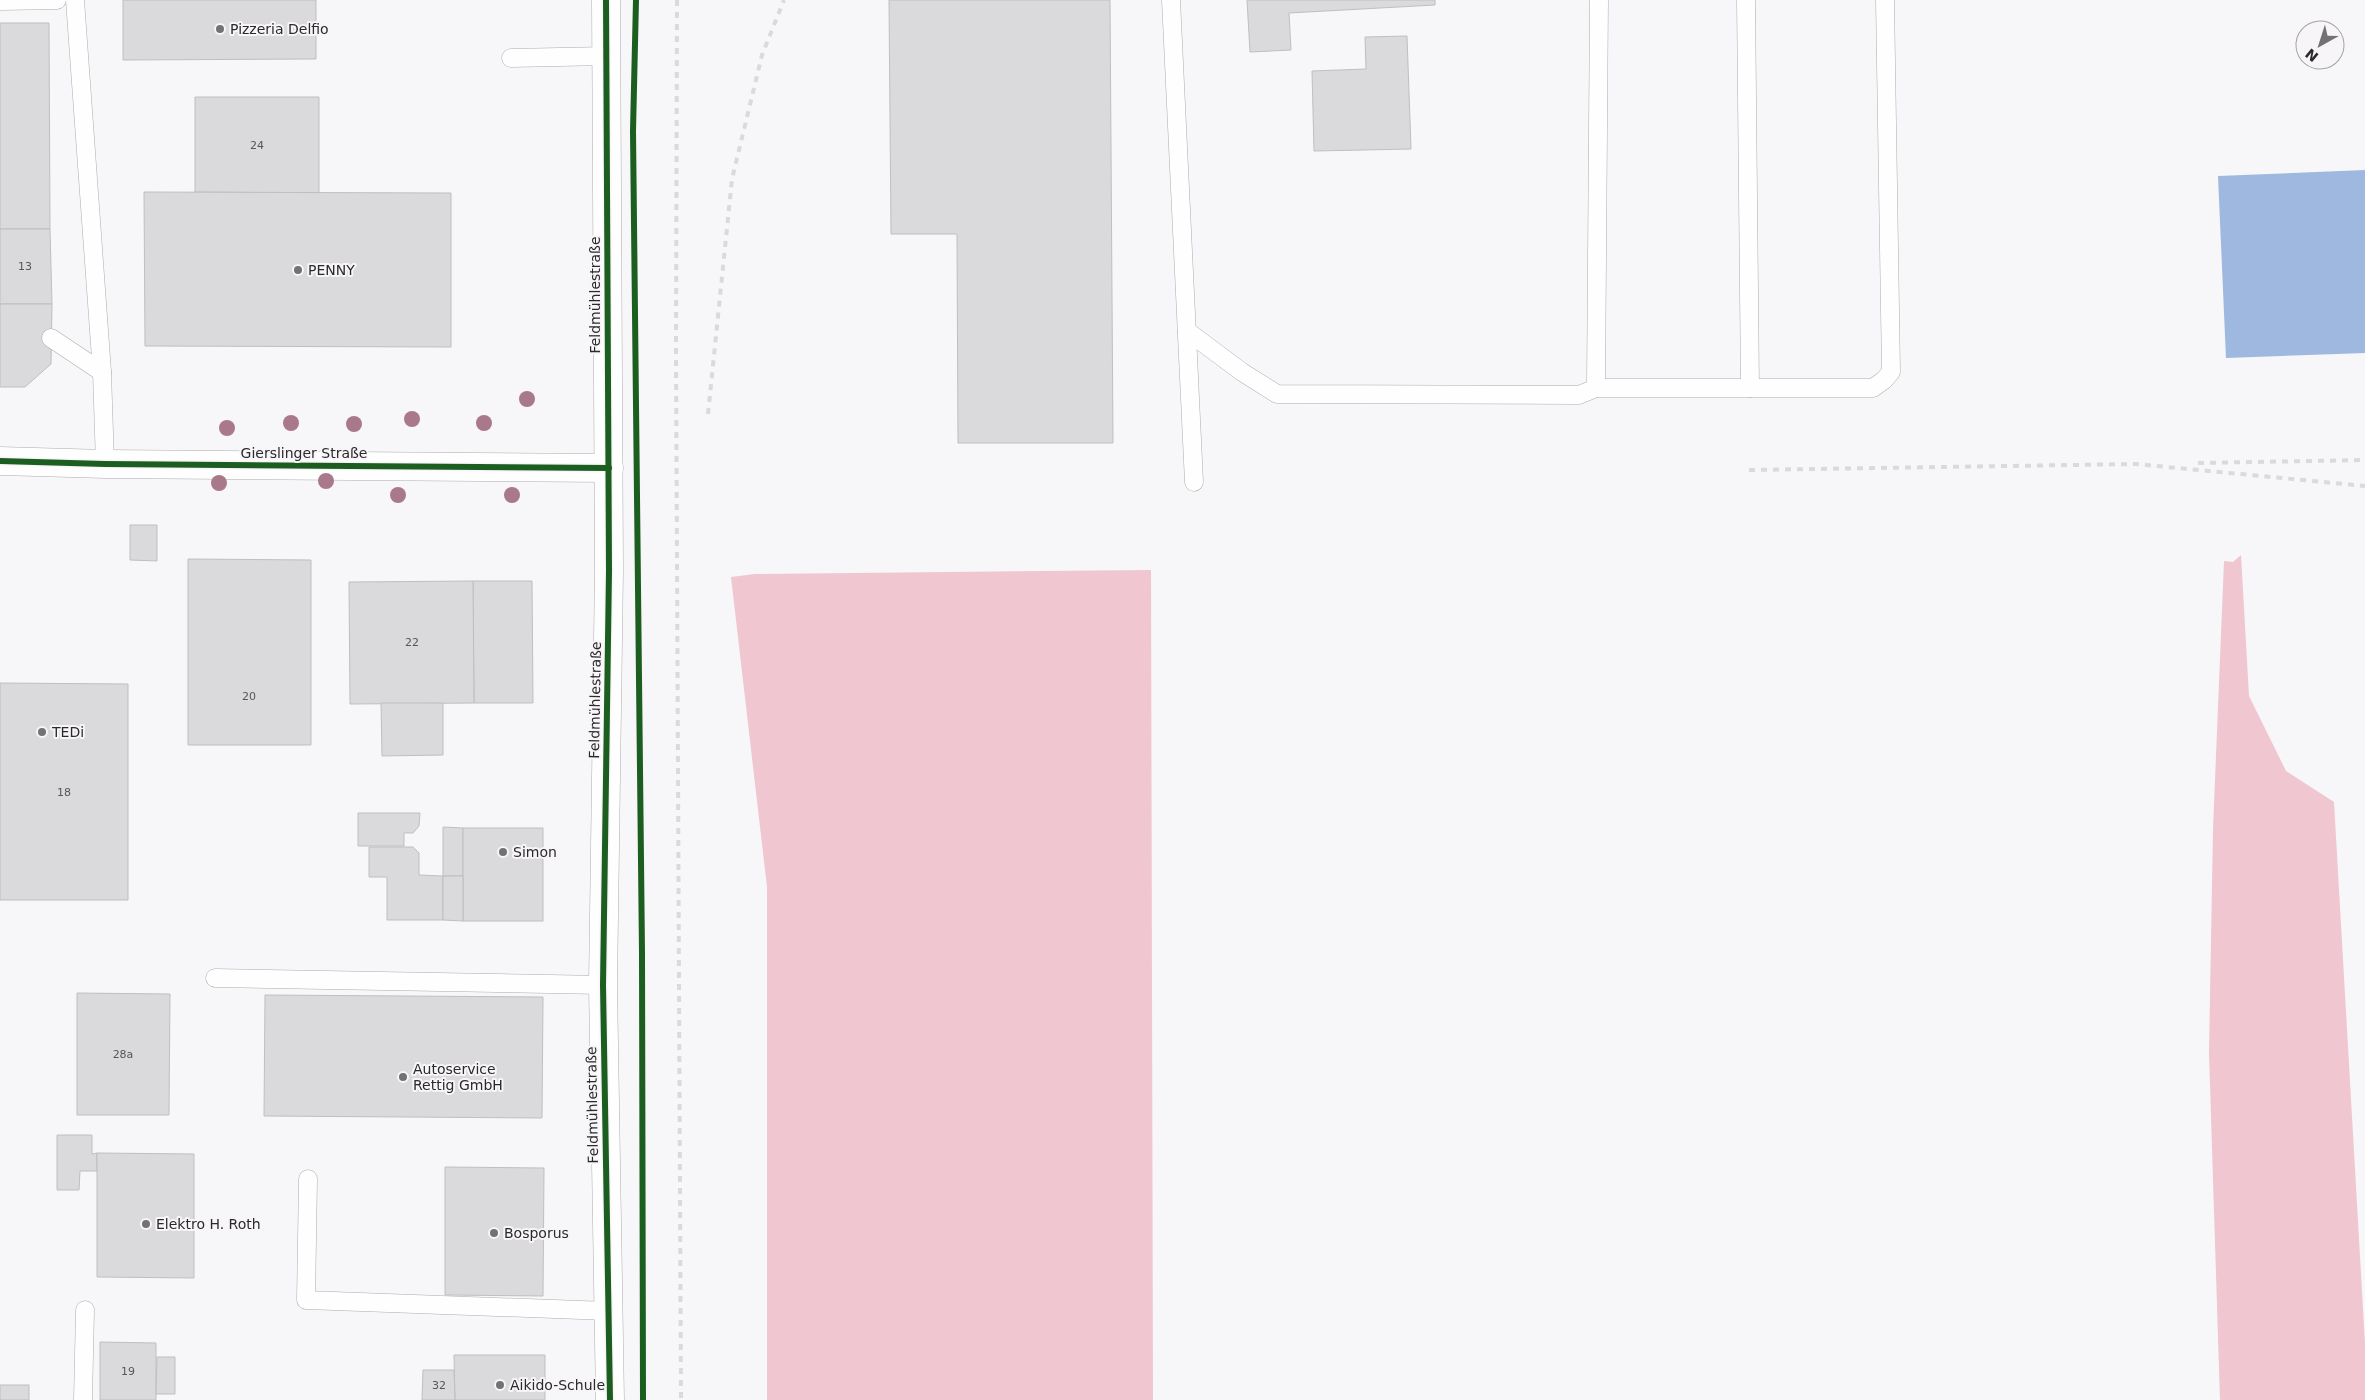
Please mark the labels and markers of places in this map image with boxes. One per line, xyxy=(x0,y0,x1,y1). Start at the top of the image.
place label: Pizzeria Delfio xyxy=(230,21,329,37)
marker: Pizzeria Delfio xyxy=(214,23,226,35)
place label: PENNY xyxy=(308,262,355,278)
marker: PENNY xyxy=(292,264,304,276)
place label: TEDi xyxy=(51,724,84,740)
marker: TEDi xyxy=(36,726,48,738)
place label: Simon xyxy=(513,844,557,860)
marker: Simon xyxy=(497,846,509,858)
place label: Autoservice Rettig GmbH xyxy=(413,1061,503,1093)
marker: Autoservice Rettig GmbH xyxy=(397,1071,409,1083)
place label: Elektro H. Roth xyxy=(156,1216,261,1232)
marker: Elektro H. Roth xyxy=(140,1218,152,1230)
place label: Bosporus xyxy=(504,1225,569,1241)
marker: Bosporus xyxy=(488,1227,500,1239)
place label: Aikido-Schule xyxy=(510,1377,605,1393)
marker: Aikido-Schule xyxy=(494,1379,506,1391)

